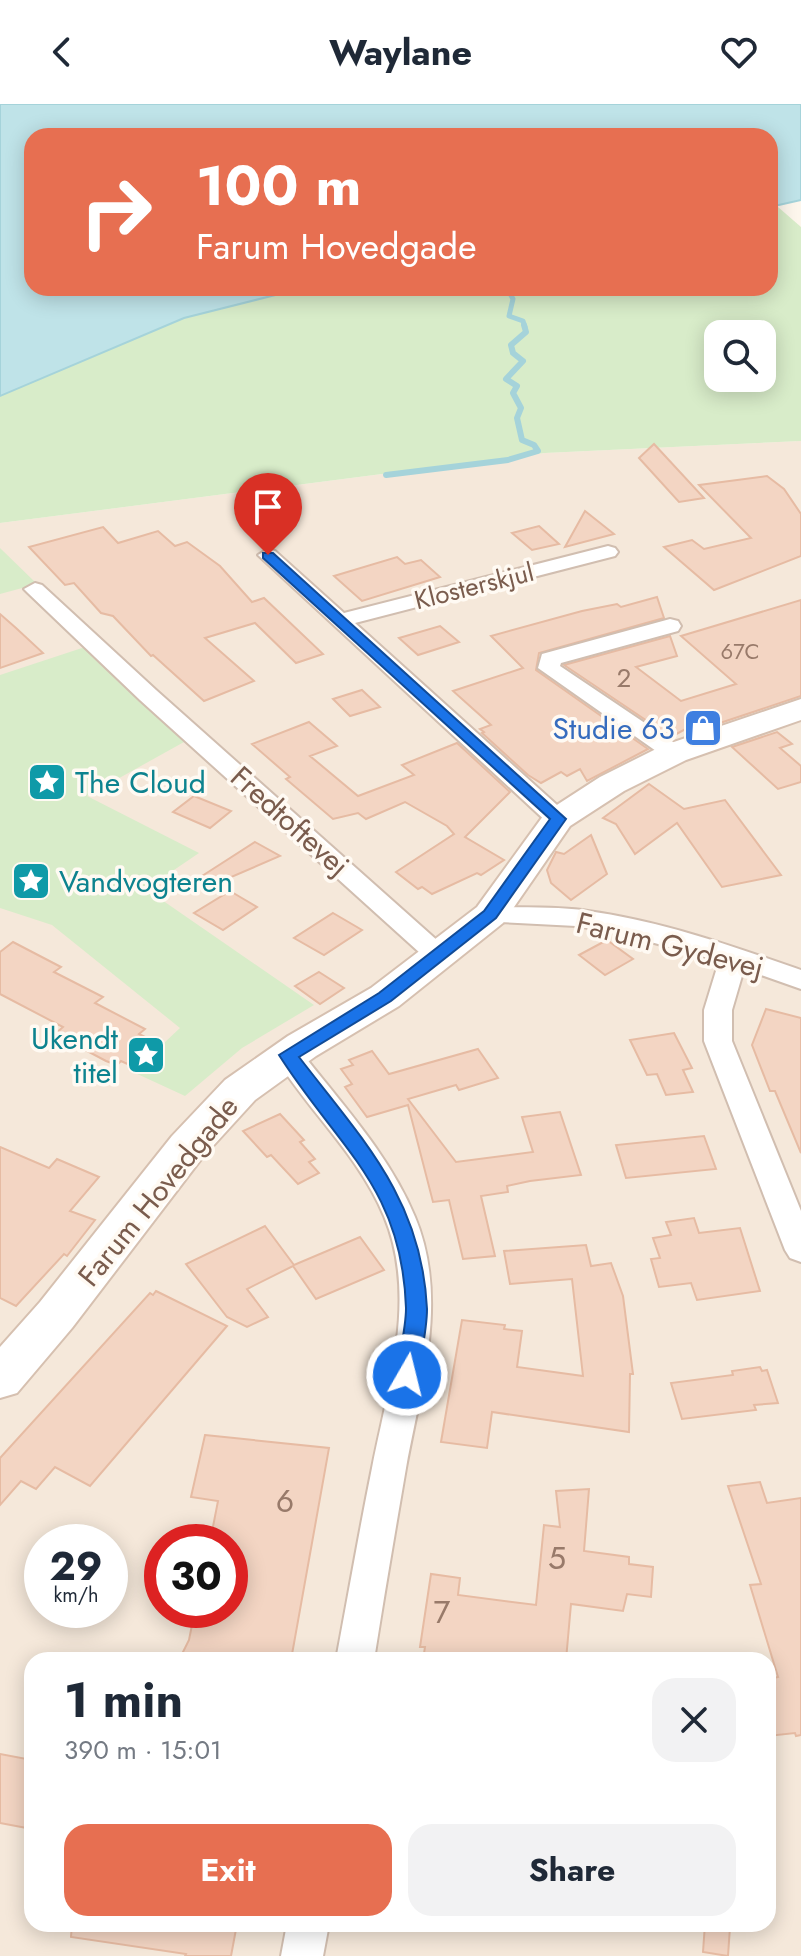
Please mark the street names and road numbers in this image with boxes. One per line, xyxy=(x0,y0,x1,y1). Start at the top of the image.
street label: Klosterskjul xyxy=(410,553,538,619)
street label: Fredtoftevej xyxy=(221,756,359,886)
street label: Farum Gydevej xyxy=(572,901,768,989)
street label: Farum Hovedgade xyxy=(68,1087,248,1295)

